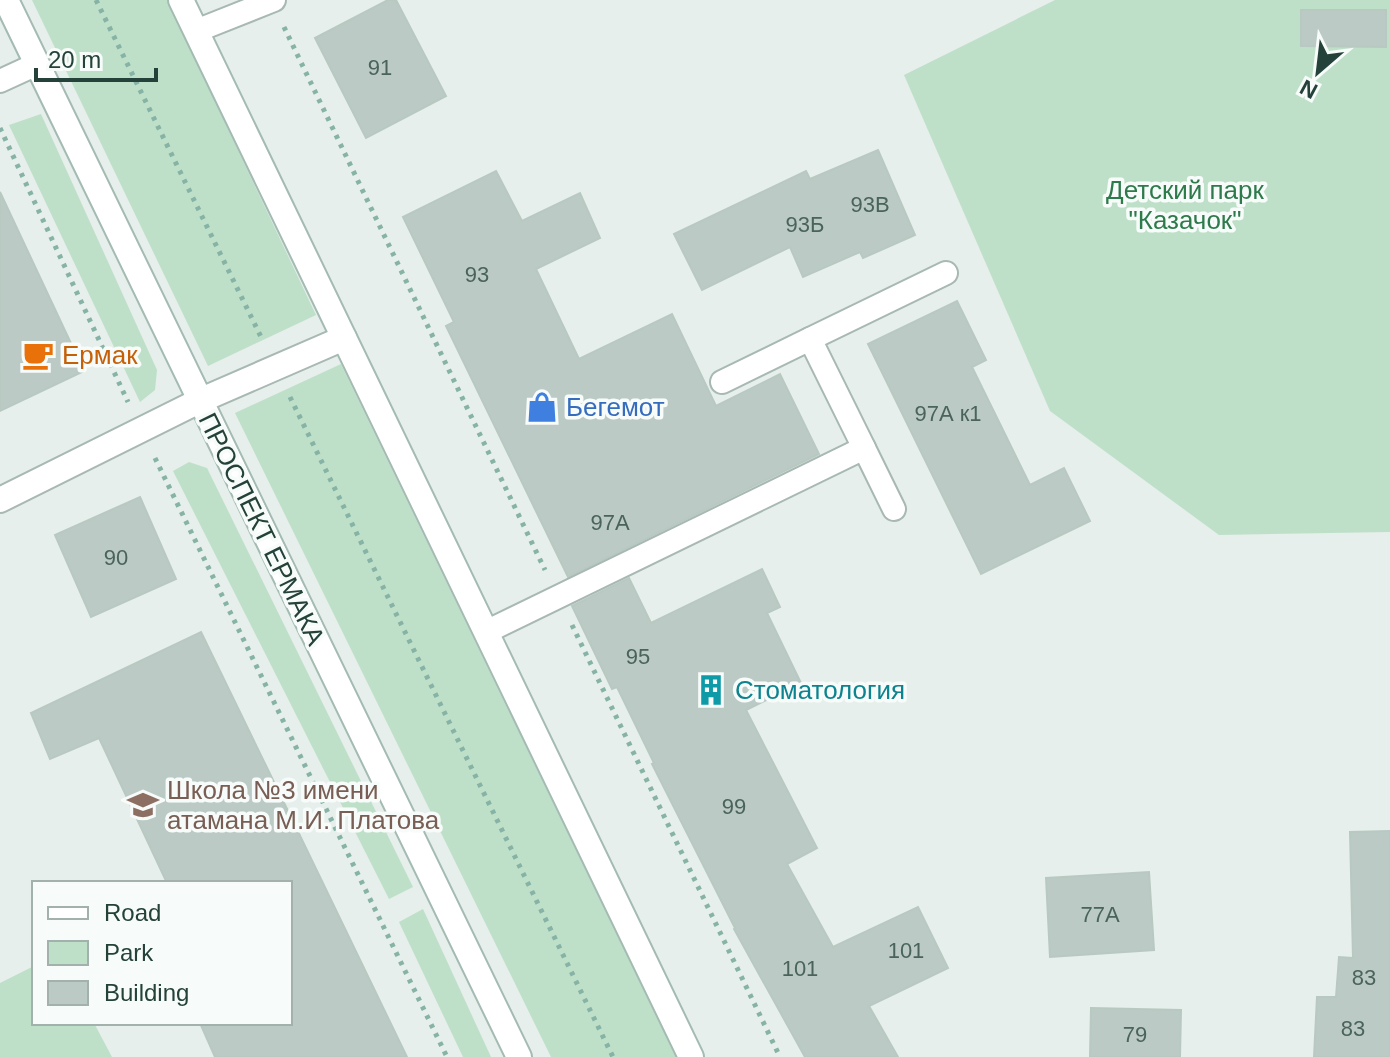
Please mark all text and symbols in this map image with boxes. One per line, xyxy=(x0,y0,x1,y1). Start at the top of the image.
scale bar xyxy=(36,32,156,82)
north arrow xyxy=(1278,32,1358,112)
text: 20 m xyxy=(48,46,101,73)
house number: 91 xyxy=(368,55,392,80)
text: N xyxy=(1296,74,1322,104)
park label: Детский парк "Казачок" xyxy=(1106,175,1265,235)
house number: 93В xyxy=(850,192,890,217)
house number: 93Б xyxy=(786,212,824,237)
house number: 93 xyxy=(465,262,489,287)
cafe icon: Ермак xyxy=(21,338,55,372)
place label: Ермак xyxy=(62,340,138,370)
shop icon: Бегемот xyxy=(525,390,559,424)
place label: Бегемот xyxy=(566,392,665,422)
house number: 97А к1 xyxy=(914,401,982,426)
street label: ПРОСПЕКТ ЕРМАКА xyxy=(193,408,332,651)
house number: 97А xyxy=(590,510,630,535)
house number: 90 xyxy=(104,545,128,570)
house number: 95 xyxy=(626,644,650,669)
building icon: Стоматология xyxy=(694,673,728,707)
place label: Стоматология xyxy=(735,675,905,705)
place label: Школа №3 имени атамана М.И. Платова xyxy=(167,775,440,835)
school or university icon: Школа №3 имени атамана М.И. Платова xyxy=(126,788,160,822)
house number: 99 xyxy=(722,794,746,819)
legend xyxy=(32,881,292,1025)
text: Road xyxy=(104,899,161,926)
house number: 77А xyxy=(1080,902,1120,927)
house number: 101 xyxy=(888,938,924,963)
text: Park xyxy=(104,939,154,966)
house number: 101 xyxy=(782,956,818,981)
house number: 83 xyxy=(1352,965,1376,990)
text: Building xyxy=(104,979,189,1006)
house number: 83 xyxy=(1341,1016,1365,1041)
house number: 79 xyxy=(1123,1022,1147,1047)

